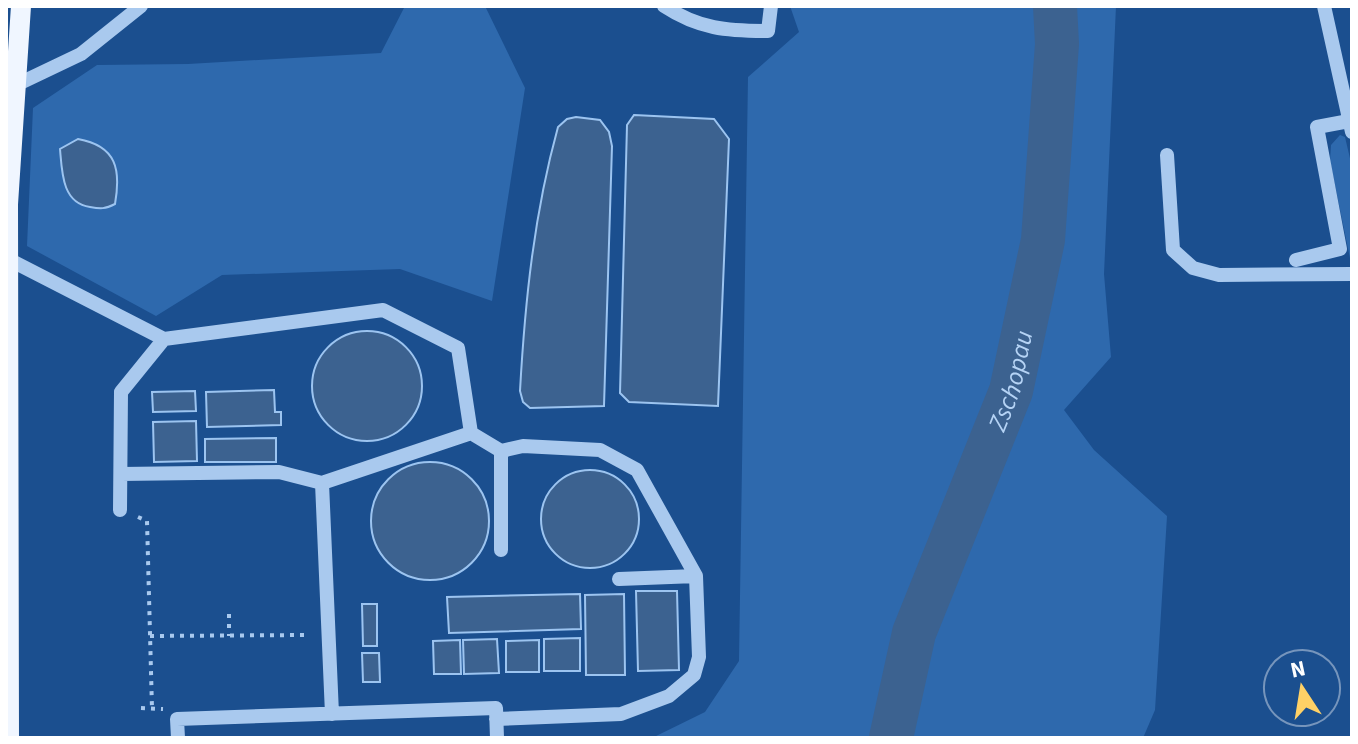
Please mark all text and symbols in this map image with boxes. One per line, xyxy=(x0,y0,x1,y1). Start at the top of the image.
water label: Zschopau xyxy=(978,327,1042,438)
north arrow xyxy=(1262,648,1342,728)
text: N xyxy=(1288,652,1309,687)

